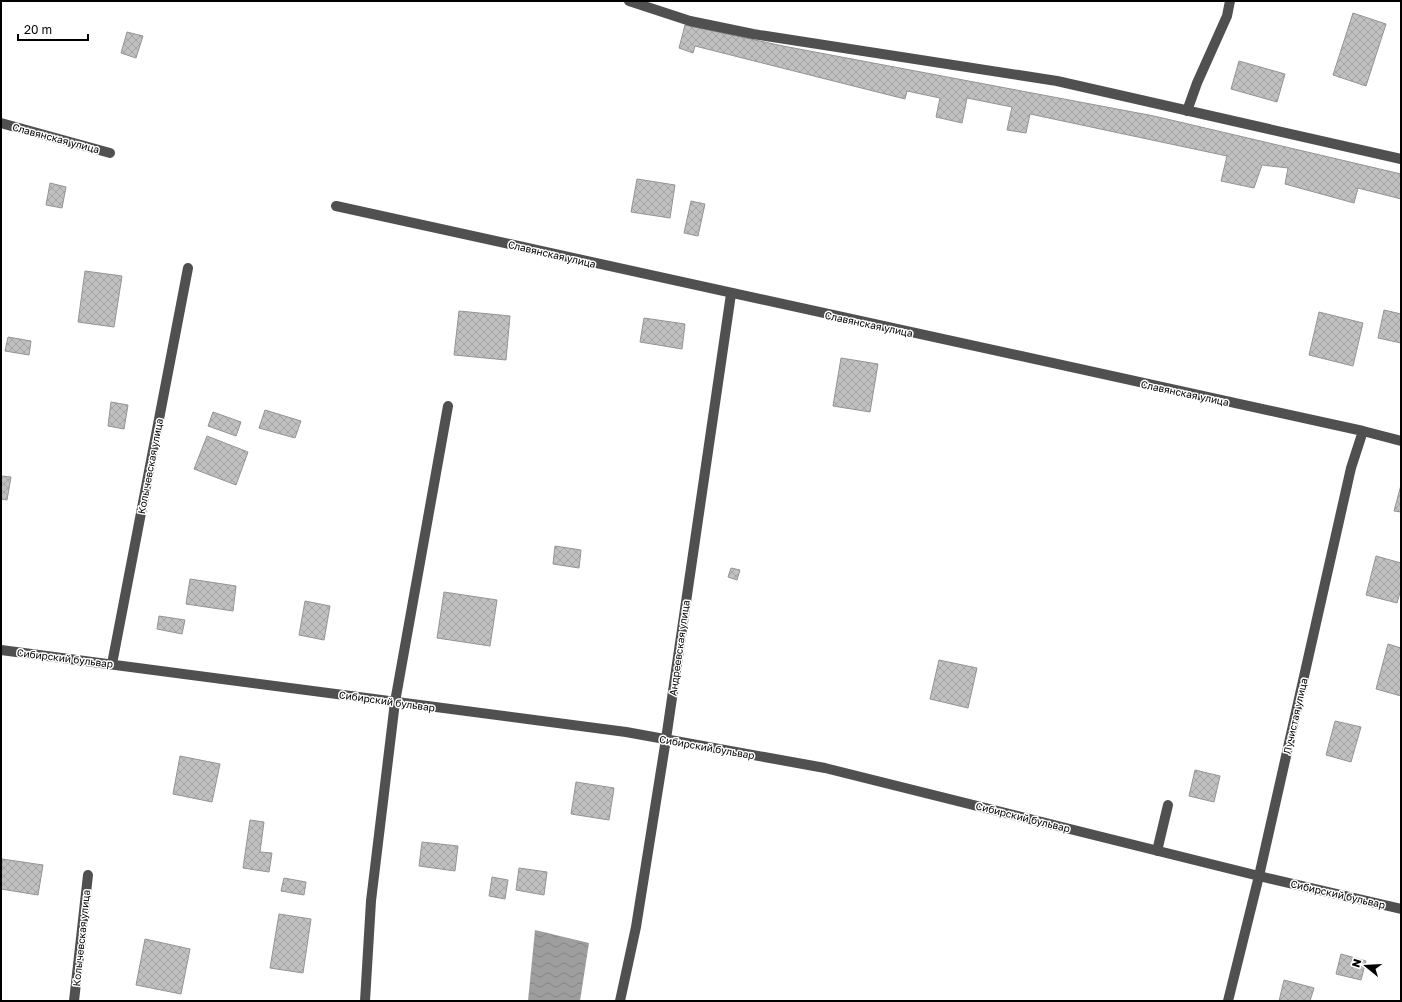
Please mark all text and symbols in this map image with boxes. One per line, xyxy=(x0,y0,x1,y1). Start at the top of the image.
scale bar xyxy=(18,16,88,42)
text: 20 m xyxy=(24,22,52,37)
street label: Славянская улица xyxy=(11,121,101,155)
street label: Славянская улица xyxy=(507,238,597,270)
street label: Славянская улица xyxy=(824,309,914,339)
street label: Славянская улица xyxy=(1140,378,1230,408)
street label: Колычевская улица xyxy=(135,417,165,515)
street label: Андреевская улица xyxy=(666,599,692,697)
street label: Сибирский бульвар xyxy=(16,646,114,670)
street label: Лучистая улица xyxy=(1280,677,1310,755)
street label: Сибирский бульвар xyxy=(338,688,436,714)
street label: Сибирский бульвар xyxy=(658,733,756,761)
street label: Сибирский бульвар xyxy=(975,799,1071,835)
street label: Сибирский бульвар xyxy=(1290,877,1386,911)
street label: Колычевская улица xyxy=(70,889,92,987)
north arrow xyxy=(1346,946,1386,986)
text: N xyxy=(1349,957,1363,969)

